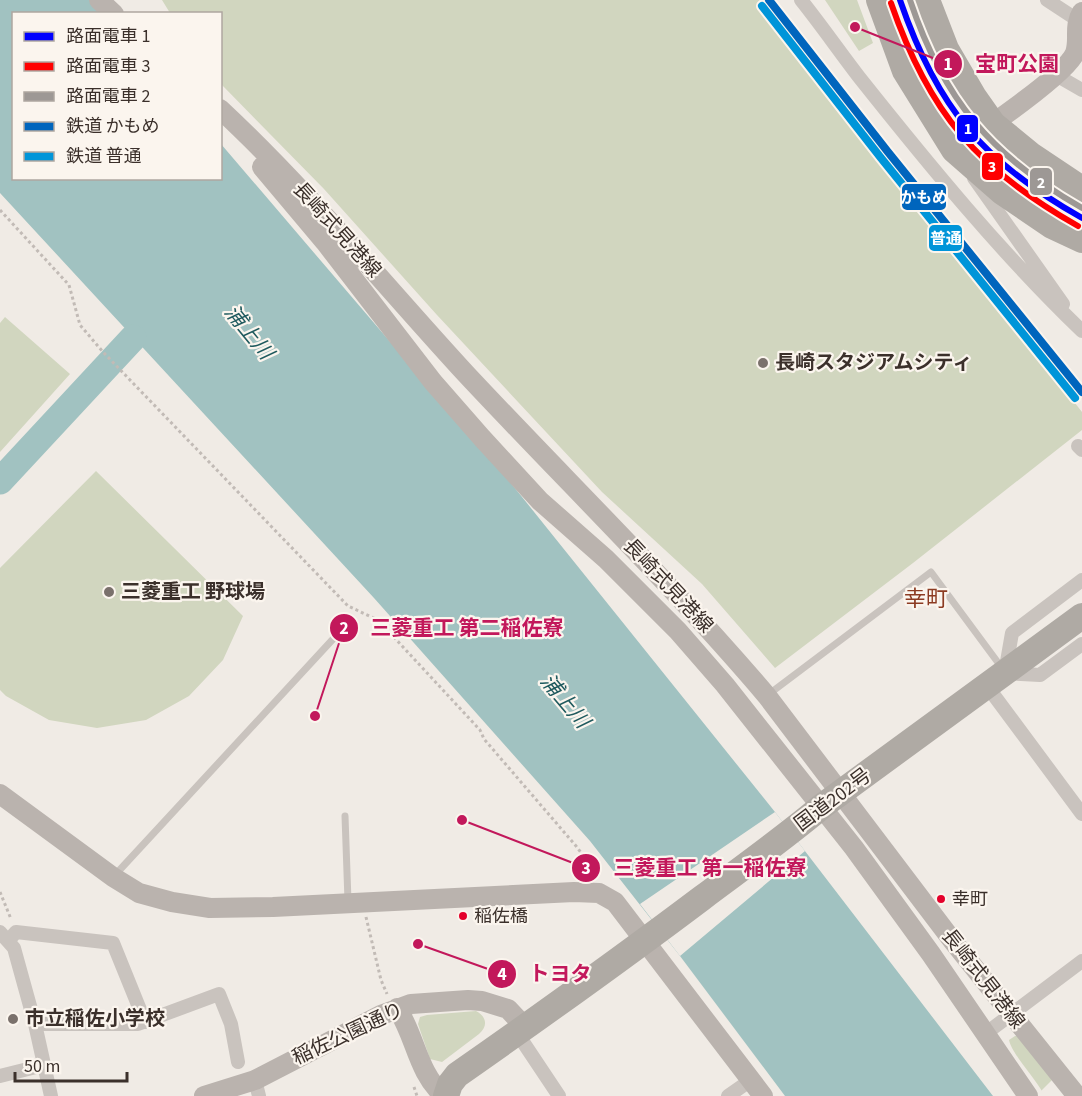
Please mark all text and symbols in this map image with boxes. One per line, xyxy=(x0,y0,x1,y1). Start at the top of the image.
legend xyxy=(12,12,222,180)
text: 路面電車 1 xyxy=(66,24,151,49)
callout: 宝町公園 xyxy=(933,44,1071,83)
text: 宝町公園 xyxy=(975,49,1059,79)
text: 1 xyxy=(943,52,953,77)
text: 路面電車 3 xyxy=(66,54,151,79)
text: 路面電車 2 xyxy=(66,84,151,109)
text: 鉄道 かもめ xyxy=(66,114,160,139)
line badge: 1 xyxy=(956,114,979,143)
text: 1 xyxy=(964,118,972,140)
text: 鉄道 普通 xyxy=(66,144,142,169)
line badge: 3 xyxy=(981,152,1004,181)
text: 3 xyxy=(988,156,996,178)
line badge: 2 xyxy=(1029,167,1053,196)
text: 2 xyxy=(1037,172,1045,194)
street label: 長崎式見港線 xyxy=(286,176,388,284)
line badge: かもめ xyxy=(901,183,947,211)
text: かもめ xyxy=(900,187,948,209)
line badge: 普通 xyxy=(928,224,963,252)
text: 普通 xyxy=(930,228,962,250)
water label: 浦上川 xyxy=(218,298,282,367)
place label: 長崎スタジアムシティ xyxy=(775,349,972,377)
marker: 長崎スタジアムシティ xyxy=(756,356,770,370)
street label: 長崎式見港線 xyxy=(617,533,719,639)
place label: 三菱重工 野球場 xyxy=(121,578,265,606)
district label: 幸町 xyxy=(904,583,948,615)
marker: 三菱重工 野球場 xyxy=(102,585,116,599)
callout: 三菱重工 第二稲佐寮 xyxy=(329,608,576,647)
text: 三菱重工 第二稲佐寮 xyxy=(370,613,564,643)
text: 2 xyxy=(339,616,349,641)
water label: 浦上川 xyxy=(533,667,598,736)
street label: 国道202号 xyxy=(789,762,877,838)
callout: 三菱重工 第一稲佐寮 xyxy=(571,848,819,887)
text: 三菱重工 第一稲佐寮 xyxy=(613,853,807,883)
text: 3 xyxy=(581,856,591,881)
place label: 幸町 xyxy=(952,887,988,912)
marker: 幸町 xyxy=(935,893,947,905)
place label: 稲佐橋 xyxy=(474,904,528,929)
marker: 稲佐橋 xyxy=(457,910,469,922)
street label: 長崎式見港線 xyxy=(935,923,1031,1035)
callout: トヨタ xyxy=(487,955,604,994)
text: トヨタ xyxy=(529,959,592,989)
text: 4 xyxy=(497,962,507,987)
street label: 稲佐公園通り xyxy=(288,996,408,1072)
place label: 市立稲佐小学校 xyxy=(25,1005,165,1033)
marker: 市立稲佐小学校 xyxy=(6,1012,20,1026)
scale bar xyxy=(15,1045,128,1083)
text: 50 m xyxy=(24,1054,60,1079)

